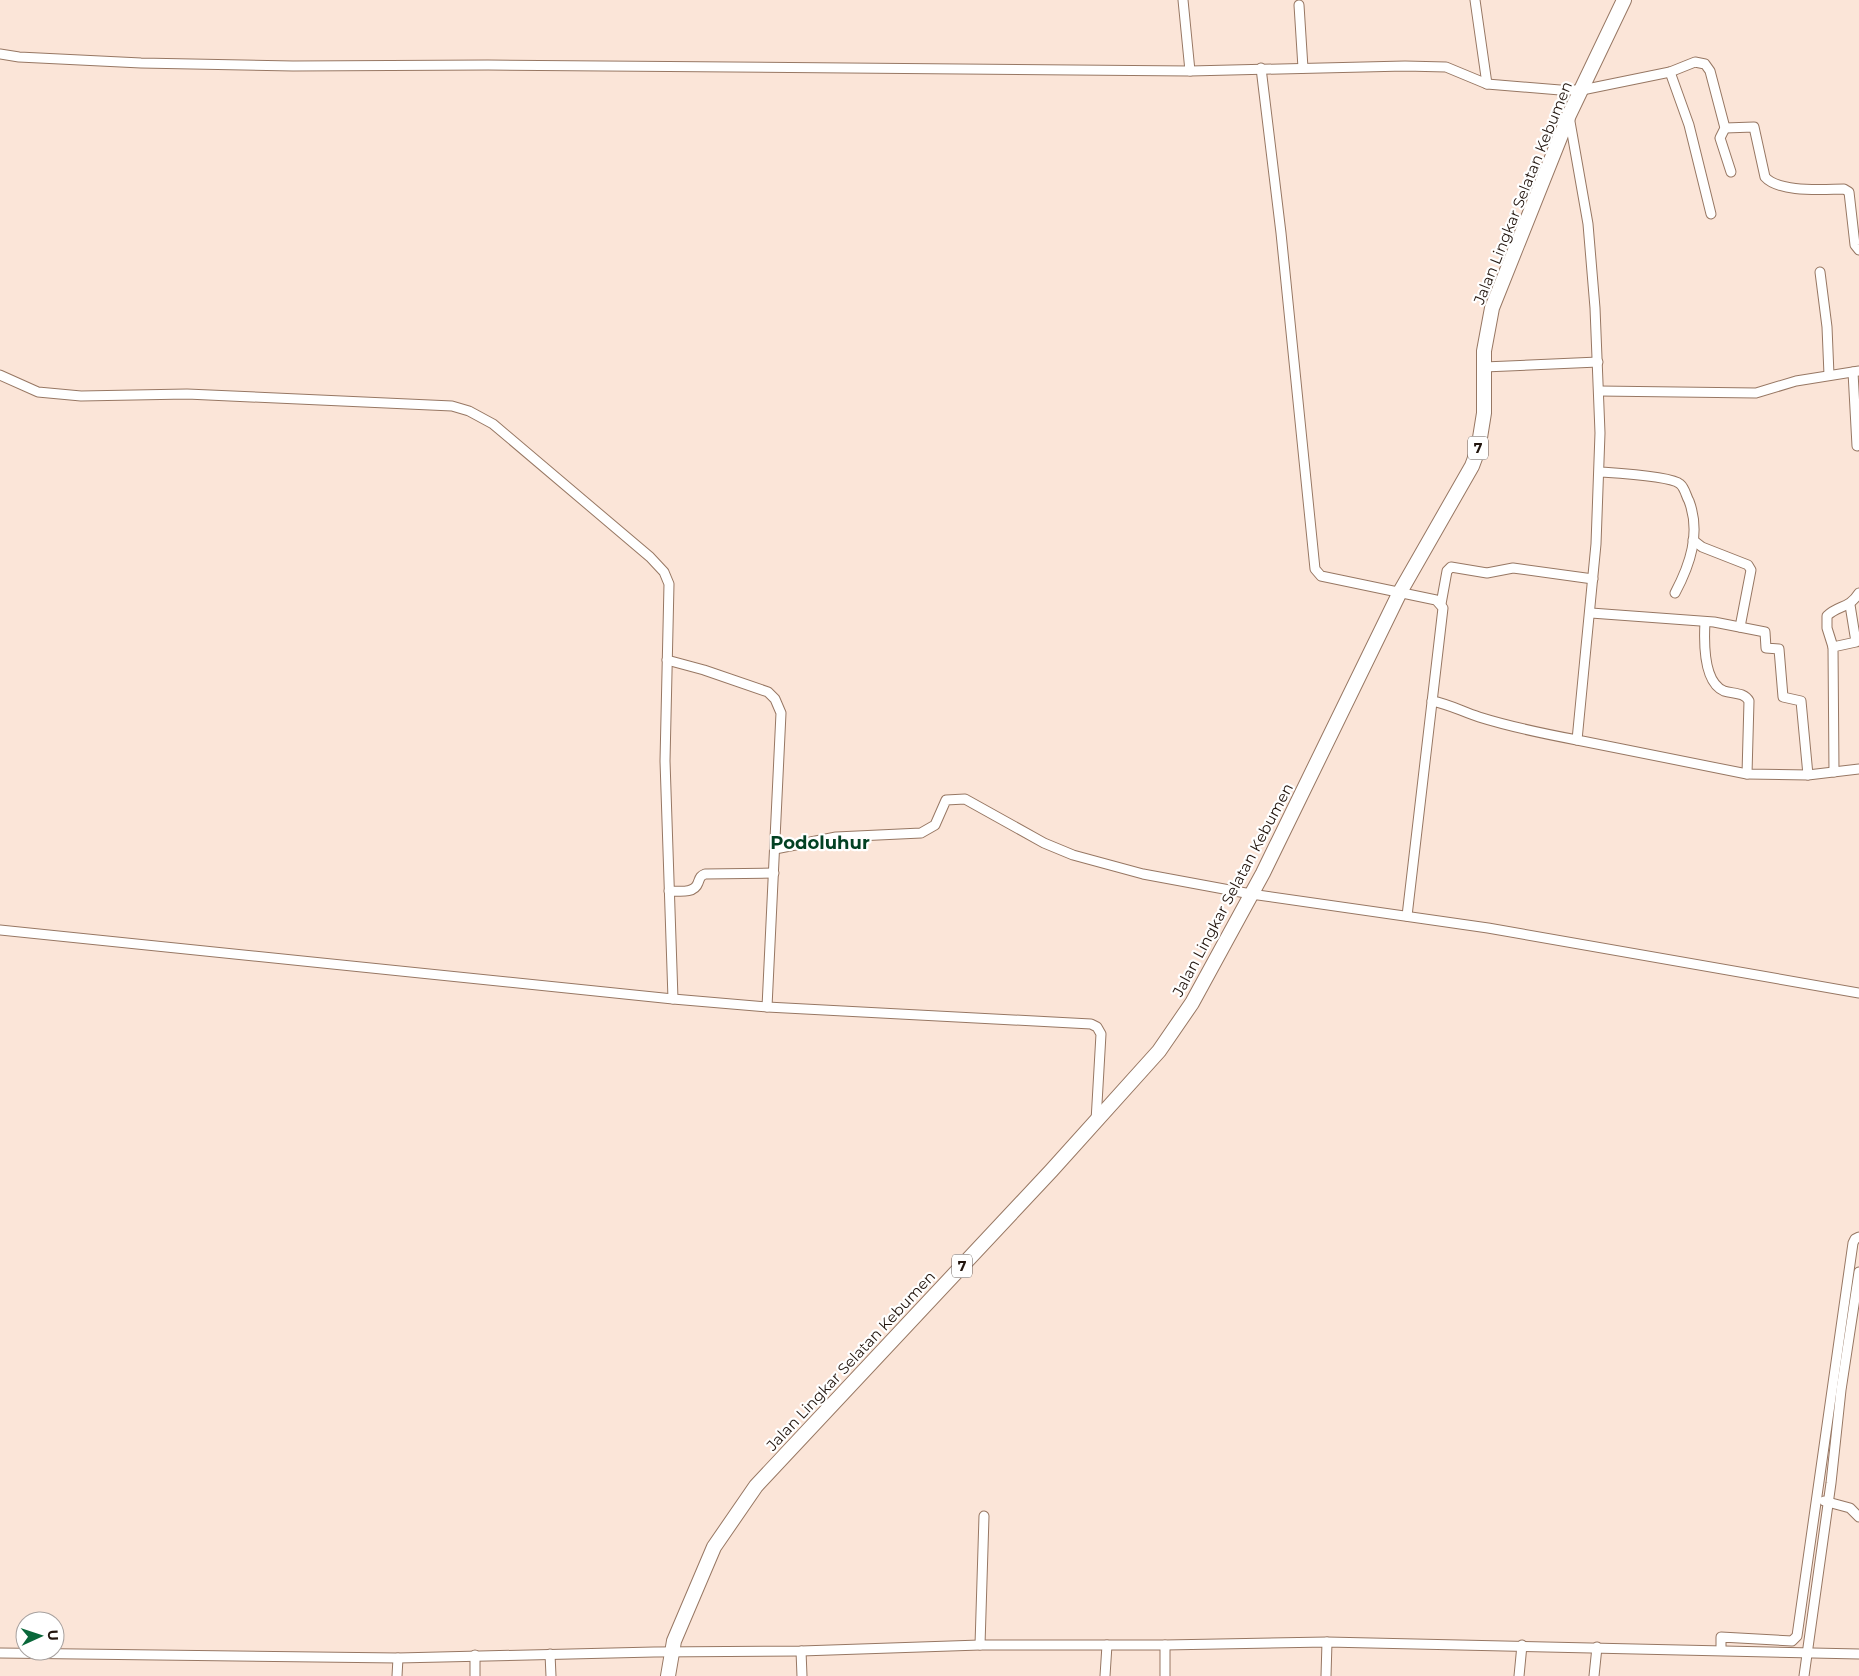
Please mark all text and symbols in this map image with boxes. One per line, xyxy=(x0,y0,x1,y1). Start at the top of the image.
street label: Jalan Lingkar Selatan Kebumen xyxy=(1469,79,1576,308)
road number: 7 xyxy=(1468,436,1488,459)
street label: Jalan Lingkar Selatan Kebumen xyxy=(1168,780,1297,1001)
district label: Podoluhur xyxy=(770,832,870,854)
road number: 7 xyxy=(952,1254,972,1278)
street label: Jalan Lingkar Selatan Kebumen xyxy=(762,1267,939,1455)
north arrow xyxy=(15,1611,65,1661)
text: U xyxy=(44,1629,62,1641)

